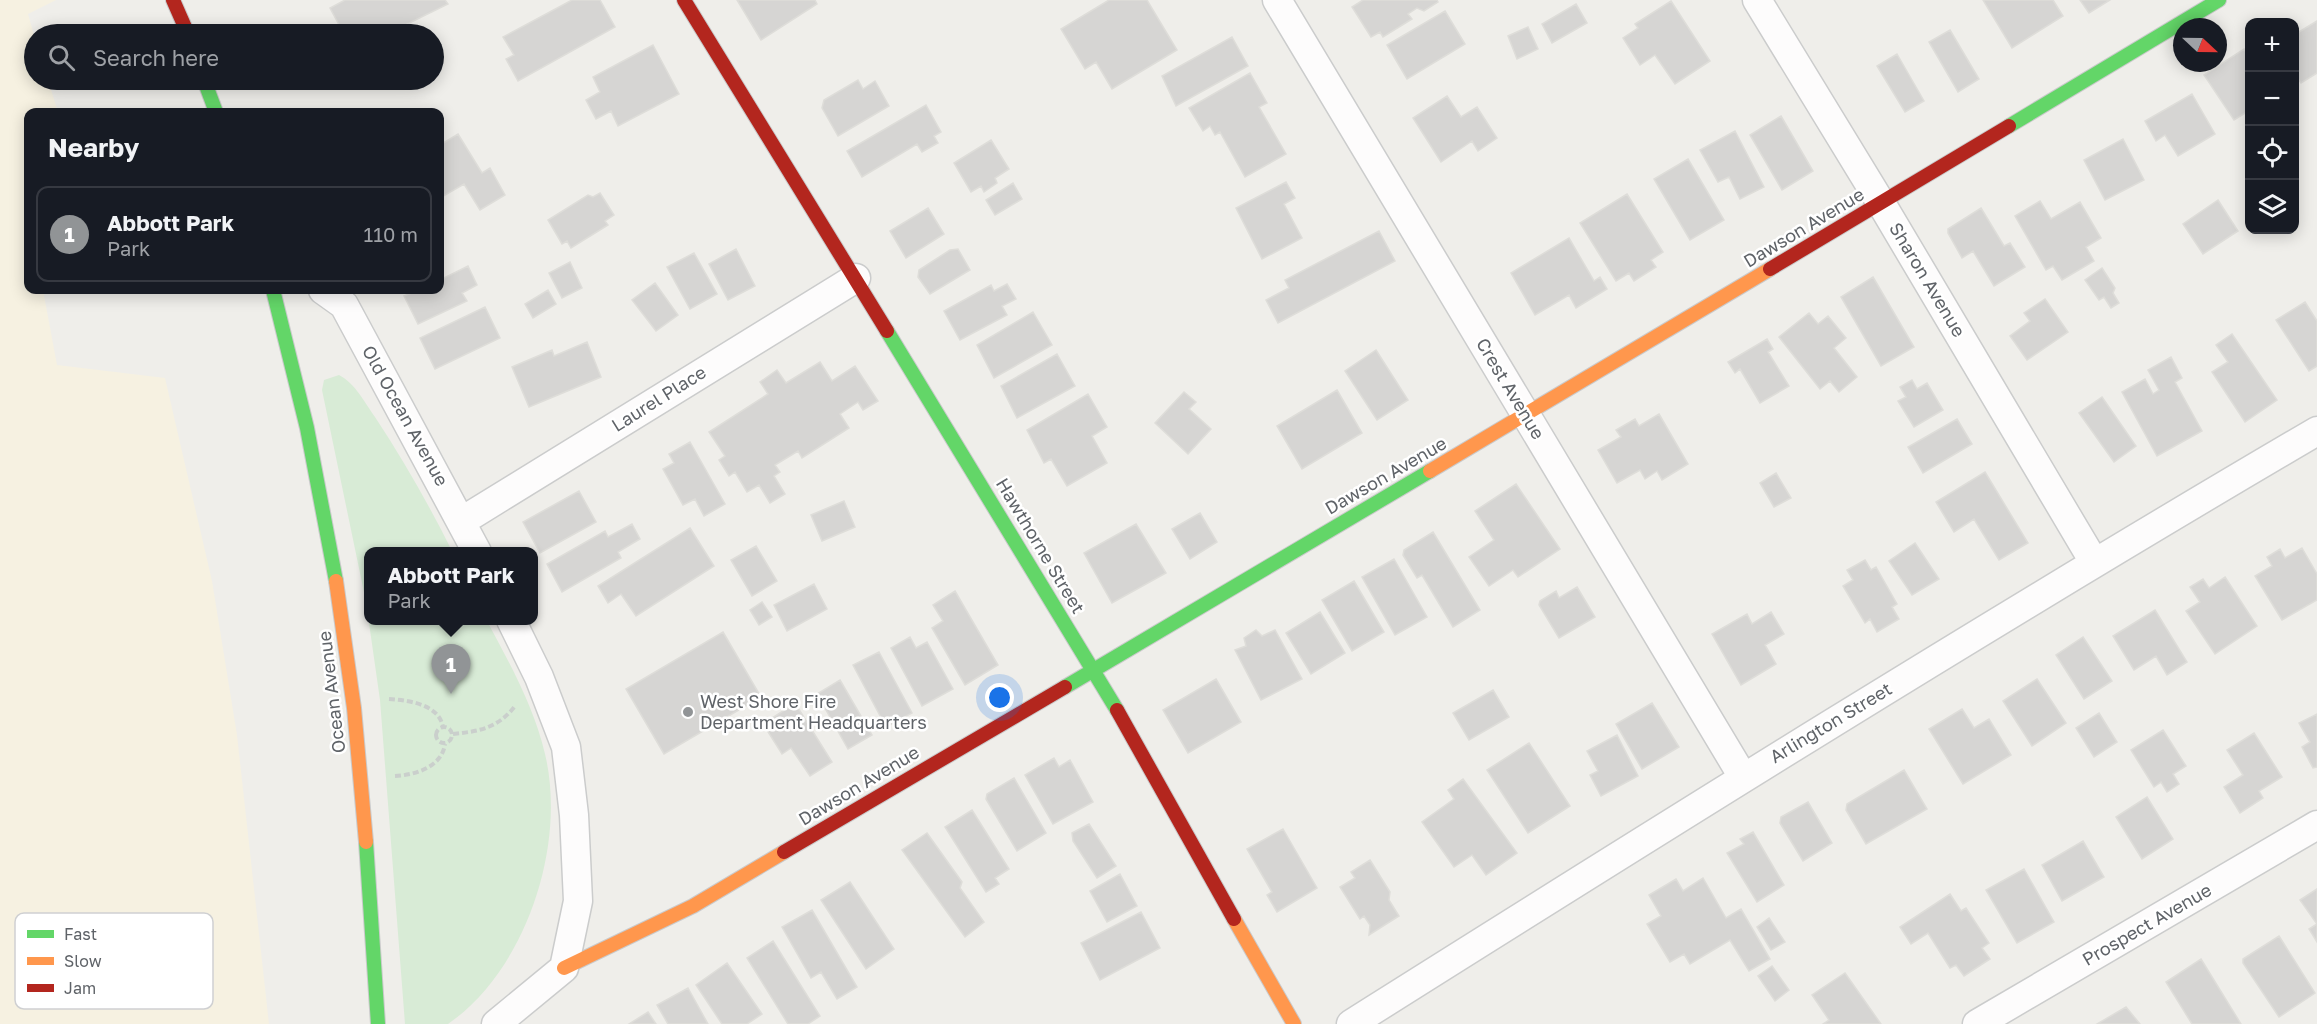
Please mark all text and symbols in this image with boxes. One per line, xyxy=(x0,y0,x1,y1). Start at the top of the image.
north arrow xyxy=(2173,18,2227,72)
map controls xyxy=(2245,18,2299,234)
button: + xyxy=(2245,18,2299,72)
search box xyxy=(24,24,444,90)
icon: search xyxy=(45,41,78,74)
text: Search here xyxy=(93,44,219,71)
button: − xyxy=(2245,72,2299,126)
button: locate xyxy=(2245,126,2299,180)
text: Nearby xyxy=(48,132,139,163)
button: layers xyxy=(2245,180,2299,234)
street label: Dawson Avenue xyxy=(1739,183,1868,272)
text: Abbott Park xyxy=(107,209,234,236)
street label: Sharon Avenue xyxy=(1885,218,1971,341)
text: 1 xyxy=(64,222,75,246)
text: 110 m xyxy=(364,222,418,246)
text: Park xyxy=(107,236,150,260)
street label: Crest Avenue xyxy=(1472,334,1550,443)
street label: Old Ocean Avenue xyxy=(358,341,454,490)
street label: Laurel Place xyxy=(607,360,710,436)
street label: Dawson Avenue xyxy=(1321,431,1450,519)
street label: Hawthorne Street xyxy=(992,474,1090,617)
popup xyxy=(364,547,538,625)
text: Abbott Park xyxy=(387,561,515,588)
text: Park xyxy=(387,588,431,612)
street label: Ocean Avenue xyxy=(313,630,349,754)
pin: 1 xyxy=(432,644,470,694)
street label: Arlington Street xyxy=(1765,677,1896,767)
your location xyxy=(985,683,1014,712)
place label: West Shore Fire Department Headquarters xyxy=(700,690,927,733)
marker: West Shore Fire Department Headquarters xyxy=(681,705,695,719)
street label: Dawson Avenue xyxy=(794,741,923,830)
street label: Prospect Avenue xyxy=(2078,878,2215,970)
legend xyxy=(15,913,213,1009)
text: Fast xyxy=(64,924,97,944)
text: Slow xyxy=(64,951,102,971)
text: Jam xyxy=(64,978,96,998)

